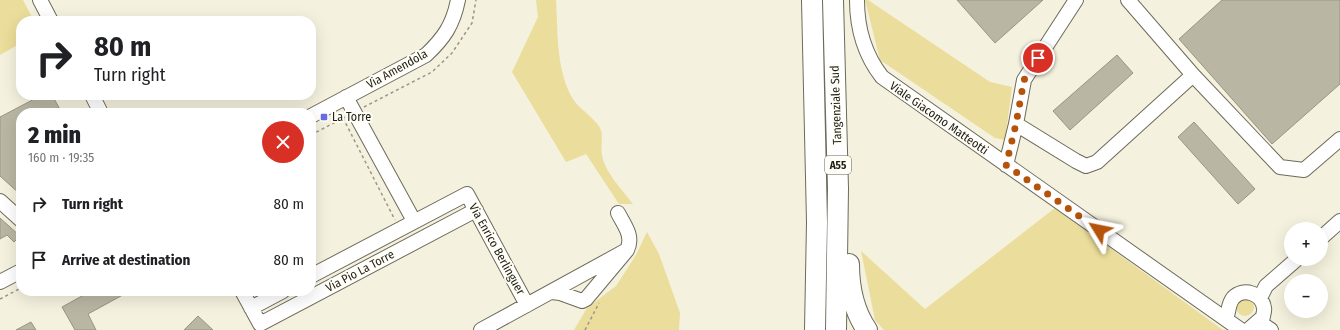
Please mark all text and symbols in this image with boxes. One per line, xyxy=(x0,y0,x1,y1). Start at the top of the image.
text: 80 m xyxy=(94,30,151,63)
icon: right xyxy=(28,32,80,84)
pin xyxy=(1021,41,1055,75)
street label: Via Amendola xyxy=(364,46,430,91)
icon: arrive xyxy=(1027,47,1049,69)
text: Turn right xyxy=(94,64,166,86)
street label: Tangenziale Sud xyxy=(828,65,844,145)
street label: Viale Giacomo Matteotti xyxy=(887,79,991,157)
place label: La Torre xyxy=(332,110,371,124)
marker: La Torre xyxy=(319,112,329,122)
text: 2 min xyxy=(28,121,81,149)
button: close xyxy=(262,121,304,163)
text: 160 m · 19:35 xyxy=(28,150,94,165)
road number: A55 xyxy=(825,156,851,174)
icon: right xyxy=(28,193,50,215)
text: Turn right xyxy=(62,195,123,213)
text: 80 m xyxy=(274,195,304,213)
street label: Via Enrico Berlinguer xyxy=(466,201,528,298)
position arrow xyxy=(1078,209,1120,251)
map controls xyxy=(1284,222,1328,318)
button: + xyxy=(1284,222,1328,266)
street label: Via Pio La Torre xyxy=(323,247,397,295)
icon: arrive xyxy=(28,249,50,271)
text: Arrive at destination xyxy=(62,251,190,269)
text: 80 m xyxy=(274,251,304,269)
button: − xyxy=(1284,274,1328,318)

